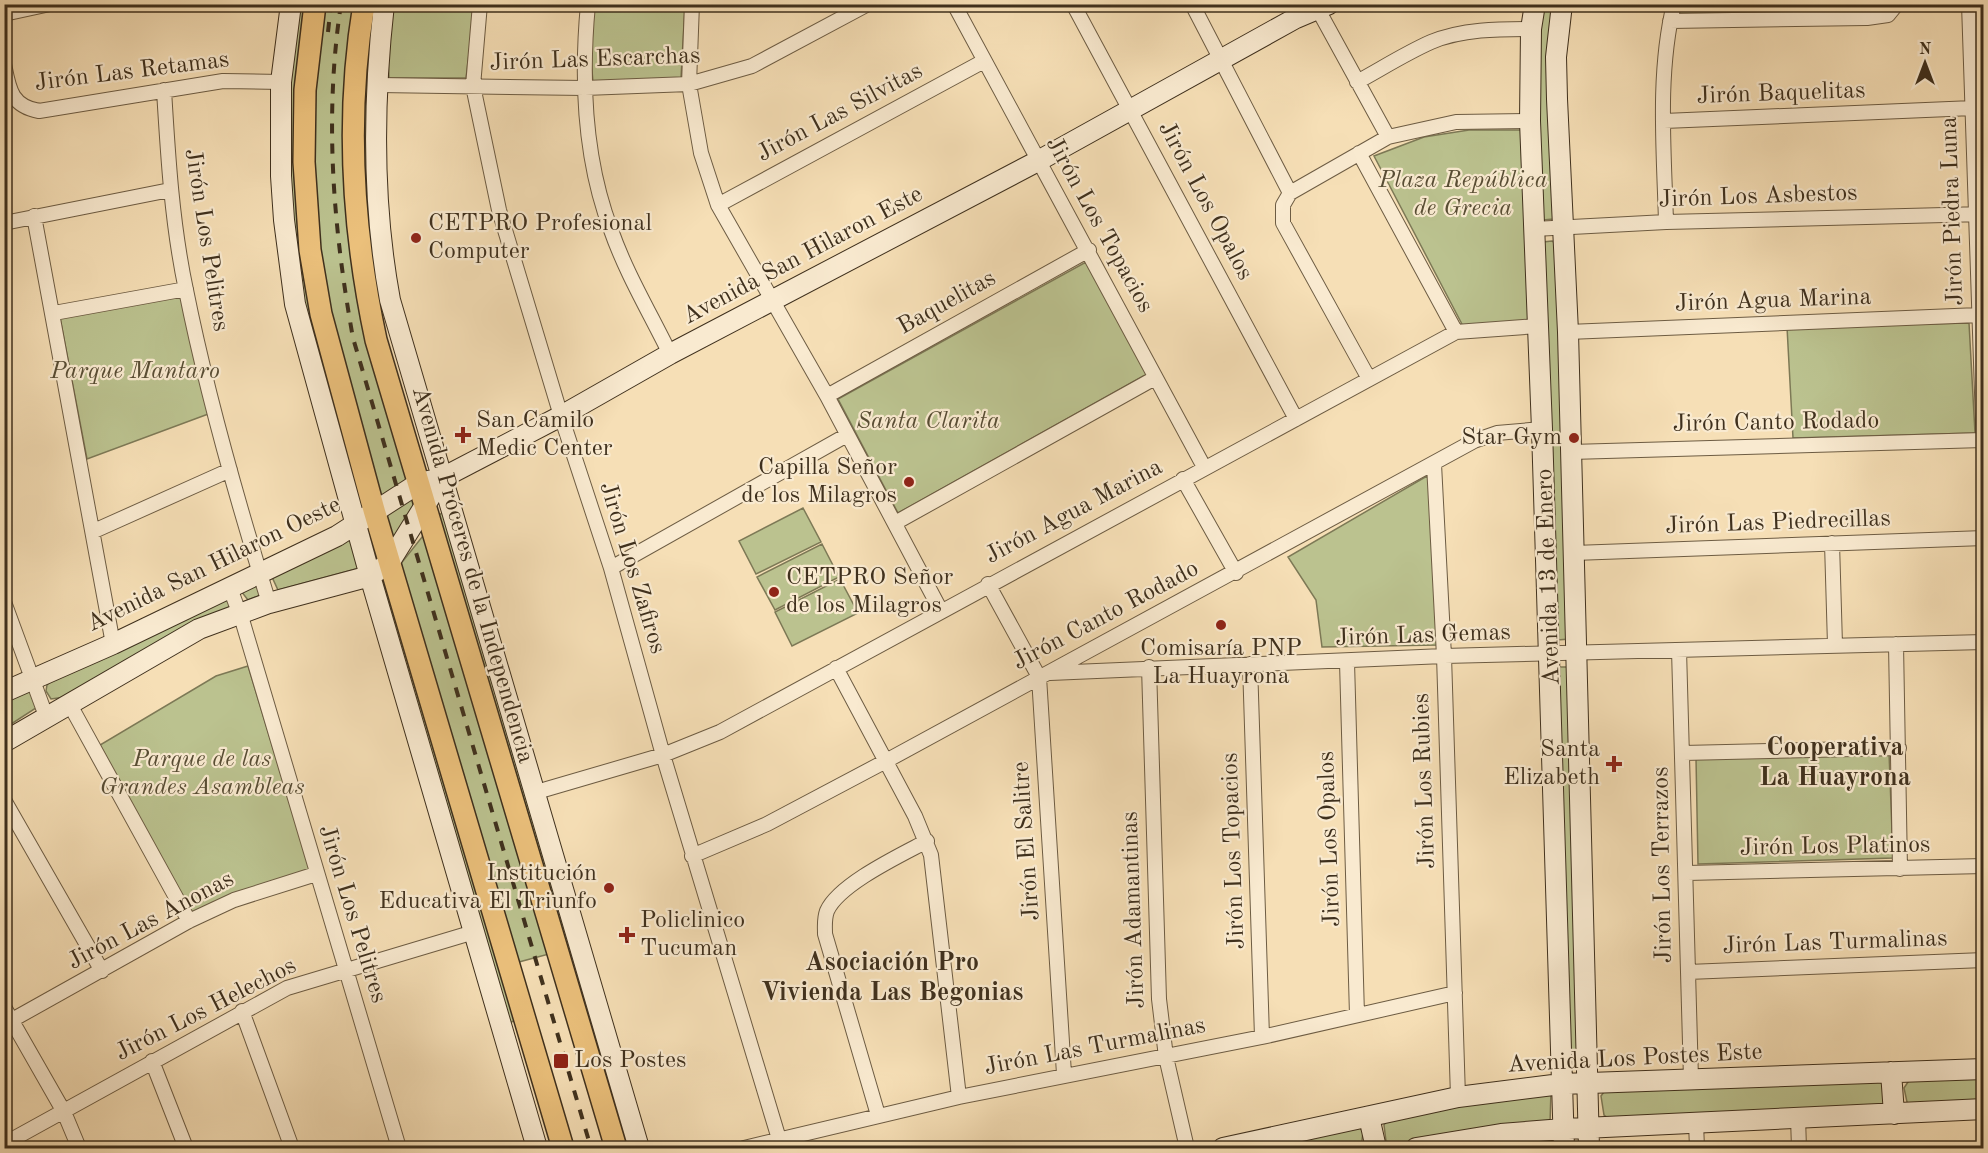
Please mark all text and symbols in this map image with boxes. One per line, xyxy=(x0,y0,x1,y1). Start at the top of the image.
north arrow xyxy=(1895,33,1955,93)
text: N xyxy=(1919,42,1932,58)
street label: Jirón Las Escarchas xyxy=(489,44,701,76)
street label: Jirón Las Retamas xyxy=(33,48,231,96)
street label: Jirón Las Silvitas xyxy=(753,59,927,167)
street label: Jirón Baquelitas xyxy=(1696,79,1866,109)
street label: Jirón Piedra Luna xyxy=(1938,116,1968,306)
street label: Jirón Los Opalos xyxy=(1153,118,1257,284)
street label: Jirón Los Topacios xyxy=(1041,133,1157,317)
street label: Jirón Los Pelitres xyxy=(180,147,232,333)
park label: Plaza República de Grecia xyxy=(1377,169,1548,221)
street label: Jirón Los Asbestos xyxy=(1658,182,1858,212)
street label: Avenida San Hilaron Este xyxy=(679,183,927,329)
place label: CETPRO Profesional Computer xyxy=(428,212,652,264)
marker: CETPRO Profesional Computer xyxy=(409,231,423,245)
street label: Baquelitas xyxy=(894,266,1000,340)
street label: Jirón Agua Marina xyxy=(1674,286,1872,316)
park label: Parque Mantaro xyxy=(49,360,220,384)
street label: Avenida Próceres de la Independencia xyxy=(407,384,537,766)
place label: San Camilo Medic Center xyxy=(476,409,613,461)
street label: Jirón Canto Rodado xyxy=(1672,409,1880,437)
park label: Santa Clarita xyxy=(856,410,1000,434)
marker: San Camilo Medic Center xyxy=(454,426,472,444)
place label: Star Gym xyxy=(1461,426,1562,450)
marker: Star Gym xyxy=(1567,431,1581,445)
street label: Jirón Agua Marina xyxy=(982,455,1167,569)
place label: Capilla Señor de los Milagros xyxy=(741,456,897,508)
street label: Avenida 13 de Enero xyxy=(1533,468,1565,686)
marker: Capilla Señor de los Milagros xyxy=(902,475,916,489)
street label: Jirón Los Zafiros xyxy=(594,479,670,657)
street label: Avenida San Hilaron Oeste xyxy=(83,493,345,637)
street label: Jirón Las Piedrecillas xyxy=(1665,507,1891,539)
street label: Jirón Canto Rodado xyxy=(1009,557,1203,675)
place label: CETPRO Señor de los Milagros xyxy=(786,566,954,618)
marker: CETPRO Señor de los Milagros xyxy=(767,585,781,599)
marker: Comisaría PNP La Huayrona xyxy=(1214,618,1228,632)
street label: Jirón Las Gemas xyxy=(1335,621,1511,651)
place label: Comisaría PNP La Huayrona xyxy=(1140,637,1302,689)
street label: Jirón Los Rubies xyxy=(1410,693,1440,869)
district label: Cooperativa La Huayrona xyxy=(1759,735,1911,791)
place label: Santa Elizabeth xyxy=(1503,738,1600,790)
park label: Parque de las Grandes Asambleas xyxy=(99,748,305,800)
street label: Jirón Los Opalos xyxy=(1315,751,1345,927)
street label: Jirón Los Topacios xyxy=(1219,752,1249,950)
marker: Santa Elizabeth xyxy=(1605,755,1623,773)
street label: Jirón El Salitre xyxy=(1009,761,1045,921)
street label: Jirón Los Terrazos xyxy=(1649,766,1677,964)
street label: Jirón Adamantinas xyxy=(1119,811,1149,1009)
street label: Jirón Los Pelitres xyxy=(314,822,390,1006)
street label: Jirón Los Platinos xyxy=(1739,833,1931,861)
place label: Institución Educativa El Triunfo xyxy=(379,862,597,914)
street label: Jirón Las Anonas xyxy=(64,867,238,975)
marker: Institución Educativa El Triunfo xyxy=(602,881,616,895)
place label: Policlinico Tucuman xyxy=(640,909,745,961)
marker: Policlinico Tucuman xyxy=(618,926,636,944)
street label: Jirón Las Turmalinas xyxy=(1722,927,1948,959)
district label: Asociación Pro Vivienda Las Begonias xyxy=(761,950,1023,1006)
street label: Jirón Los Helechos xyxy=(112,954,300,1066)
street label: Jirón Las Turmalinas xyxy=(982,1014,1208,1080)
street label: Avenida Los Postes Este xyxy=(1507,1040,1763,1078)
place label: Los Postes xyxy=(574,1049,686,1073)
marker: Los Postes xyxy=(552,1052,570,1070)

